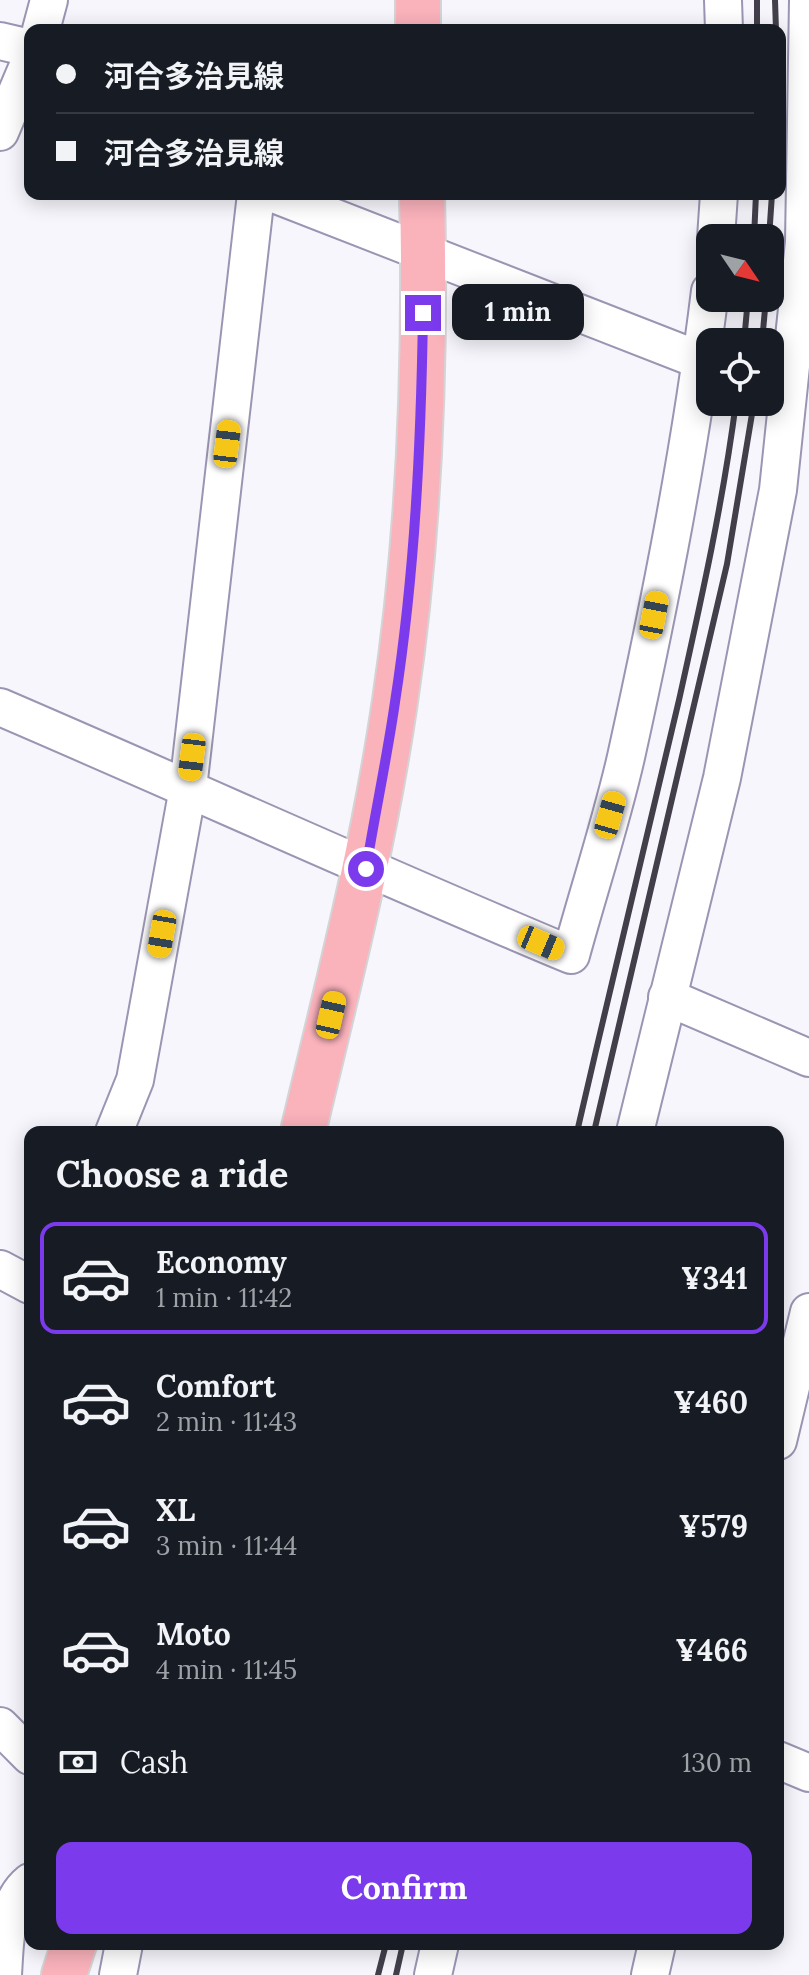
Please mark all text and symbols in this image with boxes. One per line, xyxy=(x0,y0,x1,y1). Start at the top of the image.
text: 河合多治見線 xyxy=(104,57,284,95)
text: 河合多治見線 xyxy=(104,134,284,172)
north arrow xyxy=(696,224,784,312)
map controls xyxy=(696,224,784,416)
callout: 1 min xyxy=(451,285,583,341)
route end xyxy=(405,295,441,331)
text: 1 min xyxy=(485,295,551,328)
button: locate xyxy=(696,328,784,416)
car xyxy=(212,419,242,469)
car xyxy=(638,589,670,641)
car xyxy=(177,732,207,782)
car xyxy=(592,789,628,841)
route start xyxy=(348,851,384,887)
car xyxy=(146,908,178,960)
car xyxy=(514,923,568,963)
car xyxy=(314,989,348,1041)
text: Choose a ride xyxy=(56,1151,288,1197)
icon: car xyxy=(60,1242,132,1314)
text: Economy xyxy=(156,1243,287,1281)
text: ¥341 xyxy=(681,1259,748,1297)
text: 1 min · 11:42 xyxy=(156,1281,292,1314)
icon: car xyxy=(60,1366,132,1438)
text: Comfort xyxy=(156,1367,276,1405)
text: ¥460 xyxy=(674,1383,748,1421)
text: 2 min · 11:43 xyxy=(156,1405,297,1438)
icon: car xyxy=(60,1490,132,1562)
text: XL xyxy=(156,1491,195,1529)
text: ¥579 xyxy=(679,1507,748,1545)
text: 3 min · 11:44 xyxy=(156,1529,297,1562)
icon: car xyxy=(60,1614,132,1686)
text: Moto xyxy=(156,1615,231,1653)
text: ¥466 xyxy=(675,1631,748,1669)
text: 4 min · 11:45 xyxy=(156,1653,297,1686)
icon: cash xyxy=(56,1740,100,1784)
text: Cash xyxy=(120,1743,188,1781)
text: 130 m xyxy=(682,1746,752,1779)
button: Confirm xyxy=(56,1842,752,1934)

